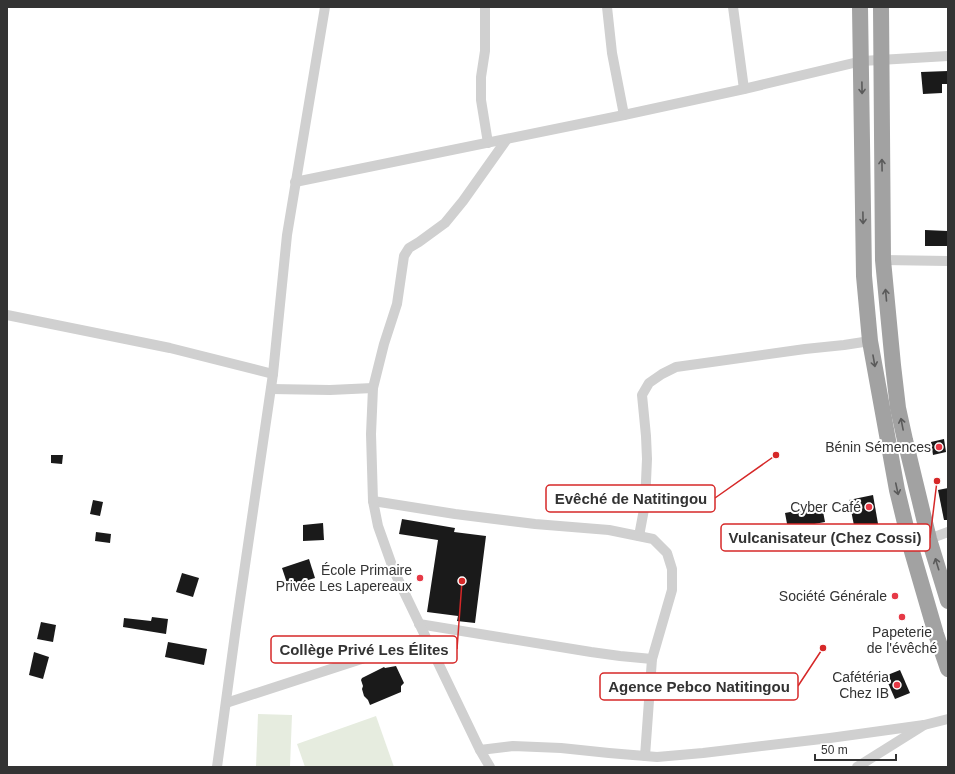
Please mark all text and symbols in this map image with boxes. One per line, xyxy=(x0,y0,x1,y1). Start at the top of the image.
one-way arrow xyxy=(858,81,866,94)
one-way arrow xyxy=(878,159,886,172)
one-way arrow xyxy=(859,211,867,224)
one-way arrow xyxy=(883,289,890,302)
one-way arrow xyxy=(870,354,878,367)
one-way arrow xyxy=(897,418,905,431)
place label: Bénin Sémences xyxy=(825,439,931,455)
marker: Bénin Sémences xyxy=(934,442,944,452)
one-way arrow xyxy=(893,482,901,495)
callout: Evêché de Natitingou xyxy=(546,485,715,512)
text: Evêché de Natitingou xyxy=(555,490,707,507)
place label: Cyber Café xyxy=(790,499,861,515)
marker: Cyber Café xyxy=(864,502,874,512)
callout: Vulcanisateur (Chez Cossi) xyxy=(721,524,930,551)
text: Vulcanisateur (Chez Cossi) xyxy=(729,529,921,546)
one-way arrow xyxy=(933,558,940,571)
place label: École Primaire Privée Les Lapereaux xyxy=(276,562,412,594)
marker: École Primaire Privée Les Lapereaux xyxy=(415,573,425,583)
place label: Société Générale xyxy=(779,588,887,604)
marker: Société Générale xyxy=(890,591,900,601)
marker: Papeterie de l'évêché xyxy=(897,612,907,622)
place label: Papeterie de l'évêché xyxy=(867,624,937,656)
callout: Collège Privé Les Élites xyxy=(271,636,457,663)
text: Collège Privé Les Élites xyxy=(279,641,449,658)
place label: Cafétéria Chez IB xyxy=(832,669,889,701)
callout: Agence Pebco Natitingou xyxy=(600,673,798,700)
text: Agence Pebco Natitingou xyxy=(608,678,790,695)
marker: Cafétéria Chez IB xyxy=(892,680,902,690)
scale bar xyxy=(815,736,896,762)
text: 50 m xyxy=(821,743,848,757)

